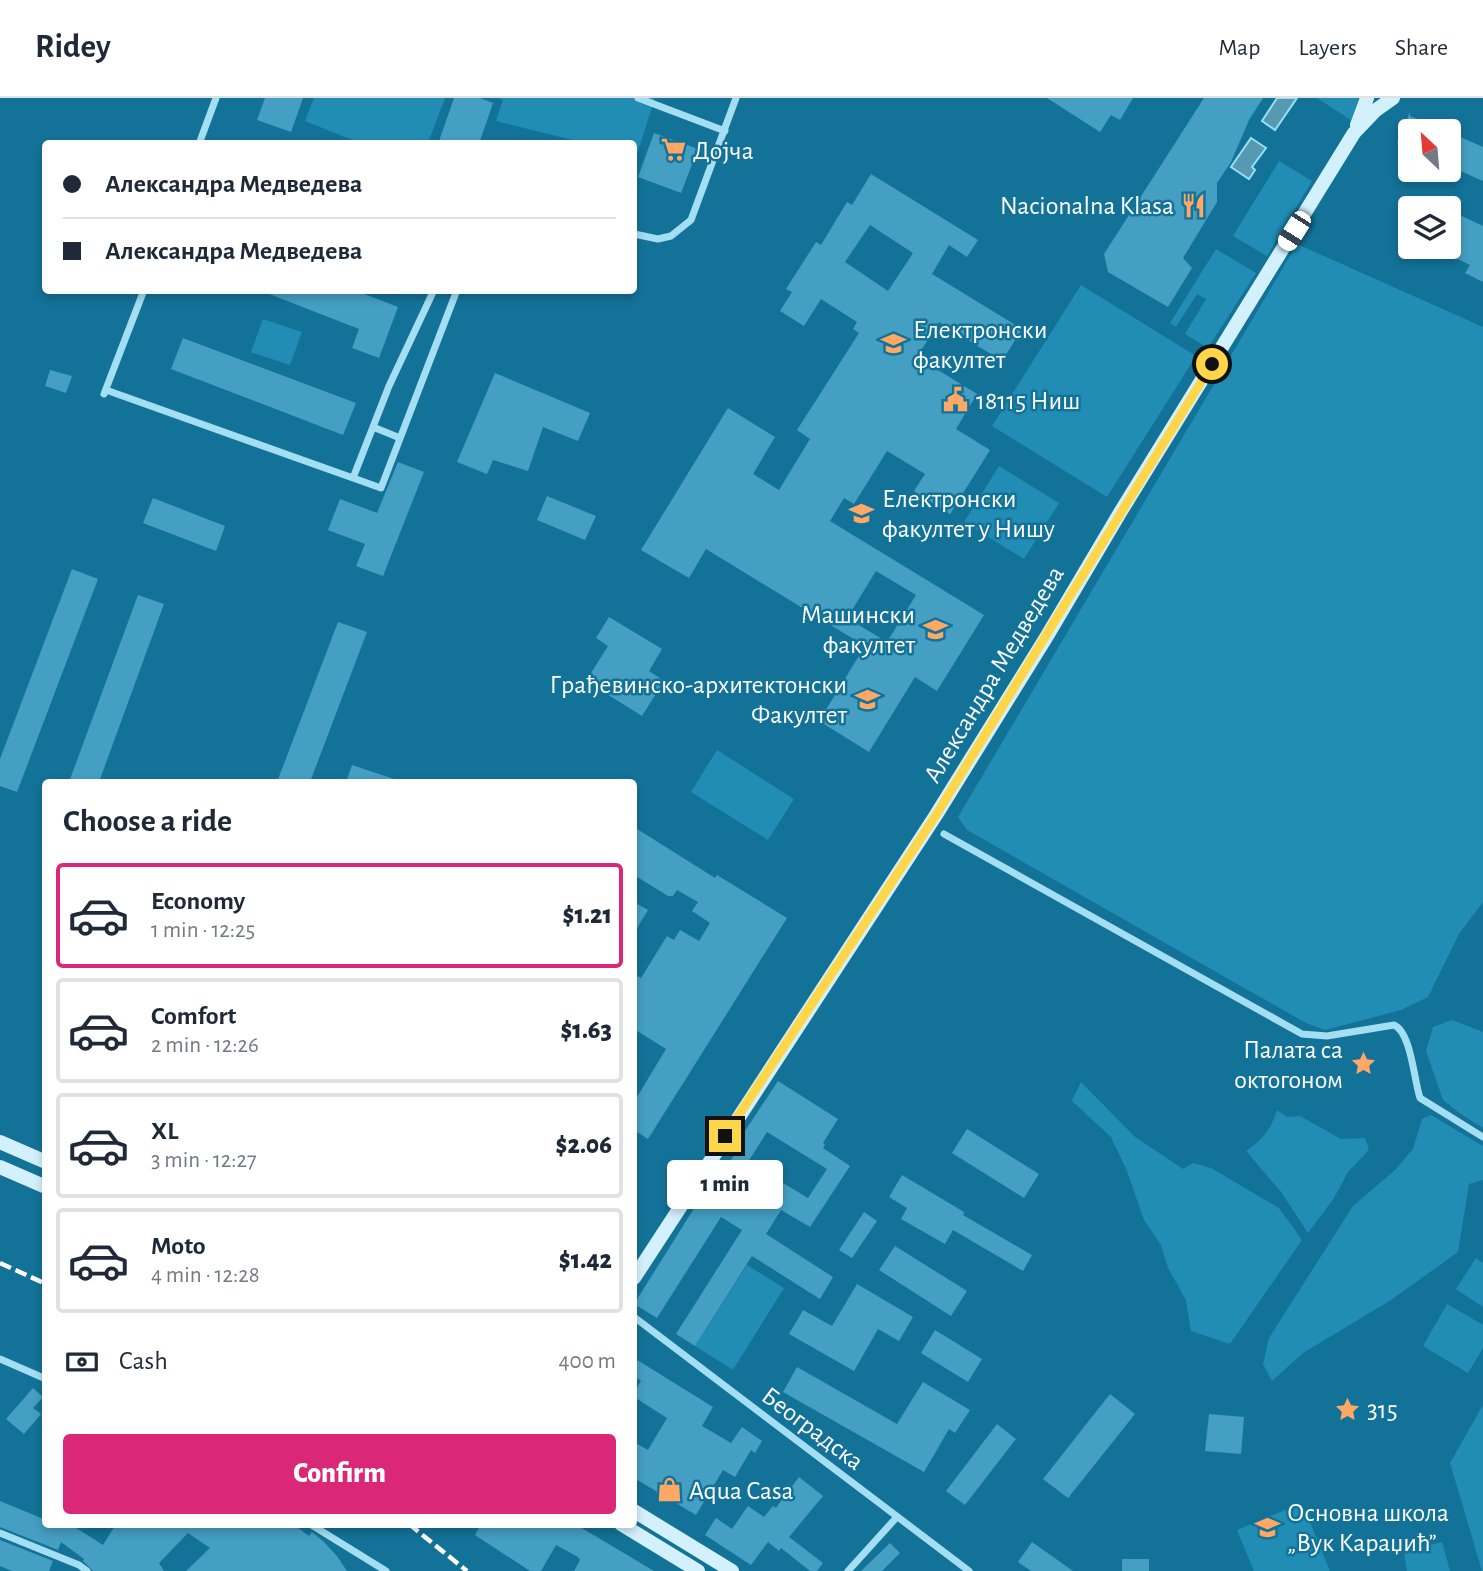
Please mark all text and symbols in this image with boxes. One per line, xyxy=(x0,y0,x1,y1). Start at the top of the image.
text: Ridey xyxy=(35,31,111,64)
text: Map xyxy=(1218,36,1260,60)
text: Layers xyxy=(1298,36,1357,60)
text: Share xyxy=(1395,36,1448,60)
north arrow xyxy=(1398,119,1461,182)
map controls xyxy=(1398,119,1461,259)
supermarket icon: Дојча xyxy=(659,136,687,164)
place label: Дојча xyxy=(693,138,754,164)
text: Александра Медведева xyxy=(105,171,362,197)
restaurant icon: Nacionalna Klasa xyxy=(1180,191,1208,219)
place label: Nacionalna Klasa xyxy=(1000,193,1174,219)
button: layers xyxy=(1398,196,1461,259)
car xyxy=(1274,208,1315,254)
text: Александра Медведева xyxy=(105,238,362,264)
place label: Електронски факултет xyxy=(913,317,1047,373)
school or university icon: Електронски факултет xyxy=(879,330,907,358)
route start xyxy=(1196,348,1228,380)
public building icon: 18115 Ниш xyxy=(942,386,970,414)
place label: 18115 Ниш xyxy=(976,388,1080,414)
place label: Електронски факултет у Нишу xyxy=(882,486,1055,542)
school or university icon: Електронски факултет у Нишу xyxy=(848,499,876,527)
street label: Александра Медведева xyxy=(919,562,1069,787)
place label: Машински факултет xyxy=(801,602,916,658)
school or university icon: Машински факултет xyxy=(921,615,949,643)
place label: Грађевинско-архитектонски Факултет xyxy=(549,672,848,728)
school or university icon: Грађевинско-архитектонски Факултет xyxy=(853,685,881,713)
text: Choose a ride xyxy=(63,805,232,837)
icon: car xyxy=(67,884,130,947)
text: Economy xyxy=(151,888,245,914)
text: $1.21 xyxy=(563,902,612,928)
text: 1 min · 12:25 xyxy=(151,919,255,942)
icon: car xyxy=(67,999,130,1062)
text: Comfort xyxy=(151,1003,236,1029)
text: $1.63 xyxy=(560,1017,612,1043)
text: 2 min · 12:26 xyxy=(151,1034,259,1057)
place label: Палата са октогоном xyxy=(1234,1037,1343,1093)
place icon: Палата са октогоном xyxy=(1349,1050,1377,1078)
icon: car xyxy=(67,1114,130,1177)
text: XL xyxy=(151,1118,178,1144)
route end xyxy=(709,1120,741,1152)
text: $2.06 xyxy=(556,1132,612,1158)
text: 3 min · 12:27 xyxy=(151,1149,257,1172)
callout: 1 min xyxy=(667,1160,783,1210)
text: 1 min xyxy=(701,1173,749,1196)
icon: car xyxy=(67,1229,130,1292)
text: Moto xyxy=(151,1233,206,1259)
text: $1.42 xyxy=(559,1247,612,1273)
text: 4 min · 12:28 xyxy=(151,1264,260,1287)
icon: cash xyxy=(63,1343,101,1381)
text: Cash xyxy=(119,1348,168,1374)
text: 400 m xyxy=(558,1350,616,1373)
street label: Београдска xyxy=(757,1382,868,1475)
place icon: 315 xyxy=(1333,1395,1361,1423)
place label: 315 xyxy=(1367,1397,1398,1423)
button: Confirm xyxy=(63,1434,616,1514)
shop icon: Aqua Casa xyxy=(655,1476,683,1504)
place label: Aqua Casa xyxy=(689,1478,794,1504)
place label: Основна школа „Вук Караџић” xyxy=(1287,1500,1449,1556)
school or university icon: Основна школа „Вук Караџић” xyxy=(1253,1513,1281,1541)

